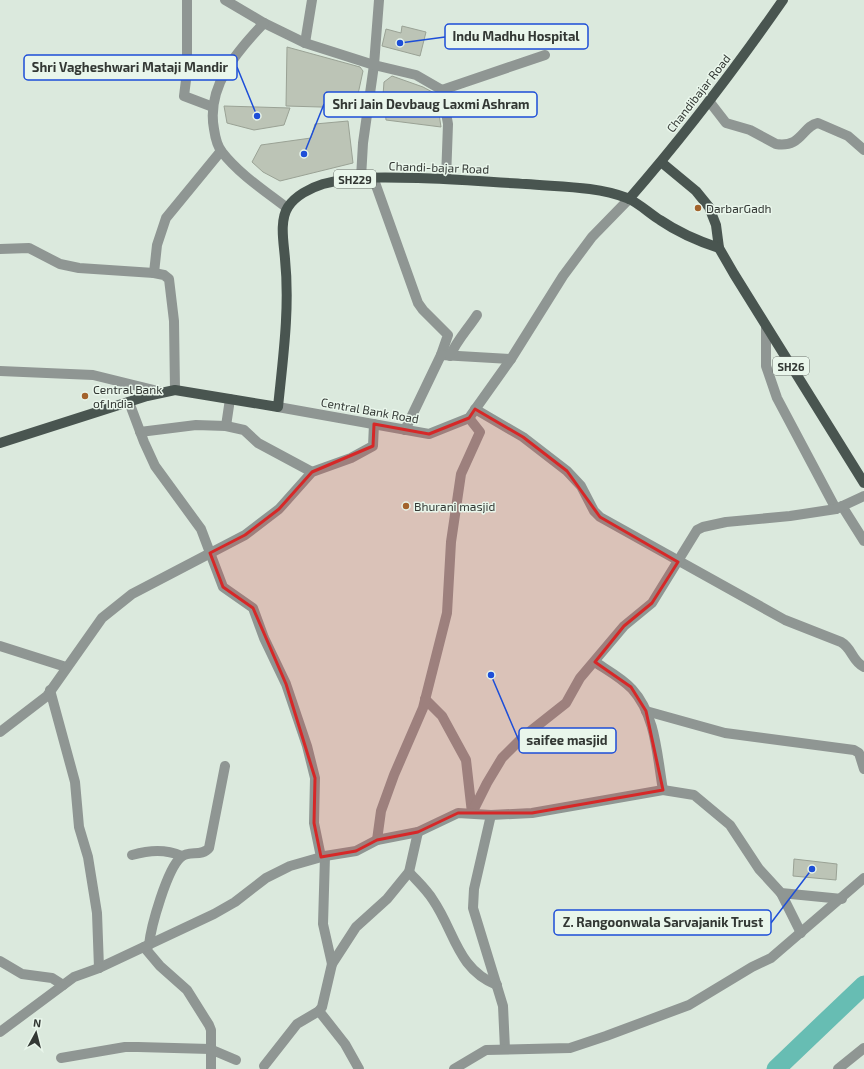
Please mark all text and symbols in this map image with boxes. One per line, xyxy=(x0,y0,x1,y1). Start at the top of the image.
callout: Indu Madhu Hospital xyxy=(445,24,588,49)
text: Indu Madhu Hospital xyxy=(452,28,580,44)
street label: Chandibajar Road xyxy=(663,51,734,135)
callout: Shri Vagheshwari Mataji Mandir xyxy=(24,55,237,80)
text: Shri Vagheshwari Mataji Mandir xyxy=(32,59,229,75)
callout: Shri Jain Devbaug Laxmi Ashram xyxy=(324,92,537,117)
text: Shri Jain Devbaug Laxmi Ashram xyxy=(332,96,530,112)
street label: Chandi-bajar Road xyxy=(388,158,489,177)
road number: SH229 xyxy=(334,170,376,188)
place label: DarbarGadh xyxy=(706,201,772,215)
marker: DarbarGadh xyxy=(693,203,703,213)
road number: SH26 xyxy=(773,357,809,375)
place label: Central Bank of India xyxy=(93,382,162,410)
marker: Central Bank of India xyxy=(80,391,90,401)
street label: Central Bank Road xyxy=(320,394,420,426)
place label: Bhurani masjid xyxy=(414,499,495,514)
marker: Bhurani masjid xyxy=(401,501,411,511)
callout: saifee masjid xyxy=(519,728,616,753)
text: saifee masjid xyxy=(526,732,608,748)
callout: Z. Rangoonwala Sarvajanik Trust xyxy=(554,910,771,935)
text: Z. Rangoonwala Sarvajanik Trust xyxy=(563,914,764,930)
north arrow xyxy=(16,1013,56,1053)
text: N xyxy=(33,1016,42,1030)

